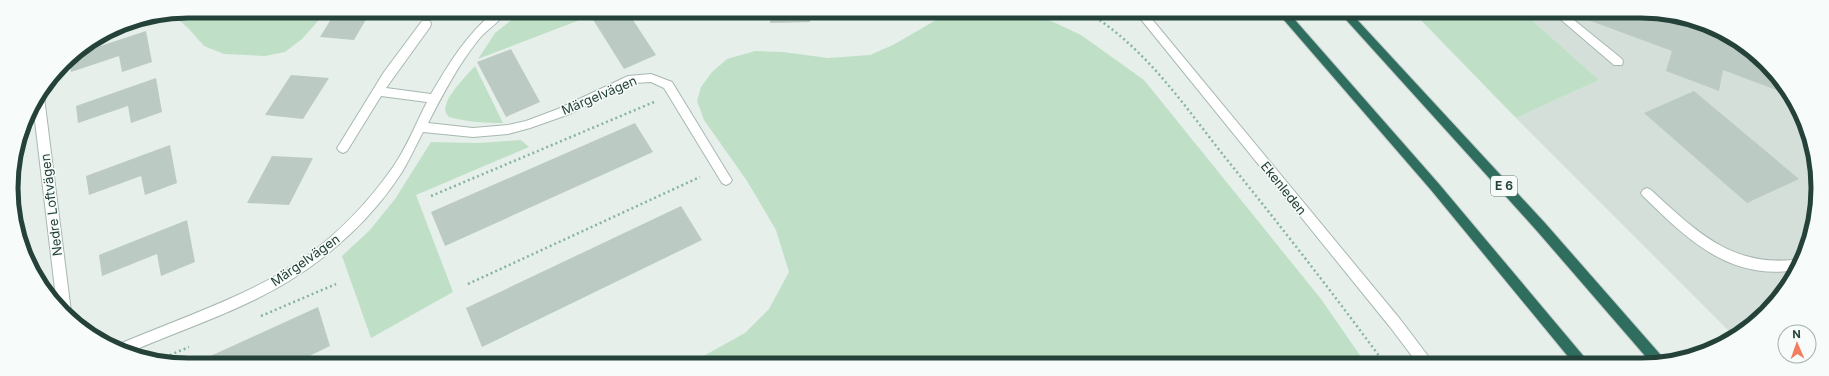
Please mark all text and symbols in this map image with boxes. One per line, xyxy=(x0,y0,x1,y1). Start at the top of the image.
street label: Märgelvägen xyxy=(559,72,639,118)
street label: Nedre Loftvägen xyxy=(37,153,65,257)
street label: Ekenleden xyxy=(1258,158,1310,218)
road number: E 6 xyxy=(1491,176,1517,196)
street label: Märgelvägen xyxy=(268,230,342,290)
north arrow xyxy=(1777,324,1817,364)
text: N xyxy=(1792,327,1801,341)

